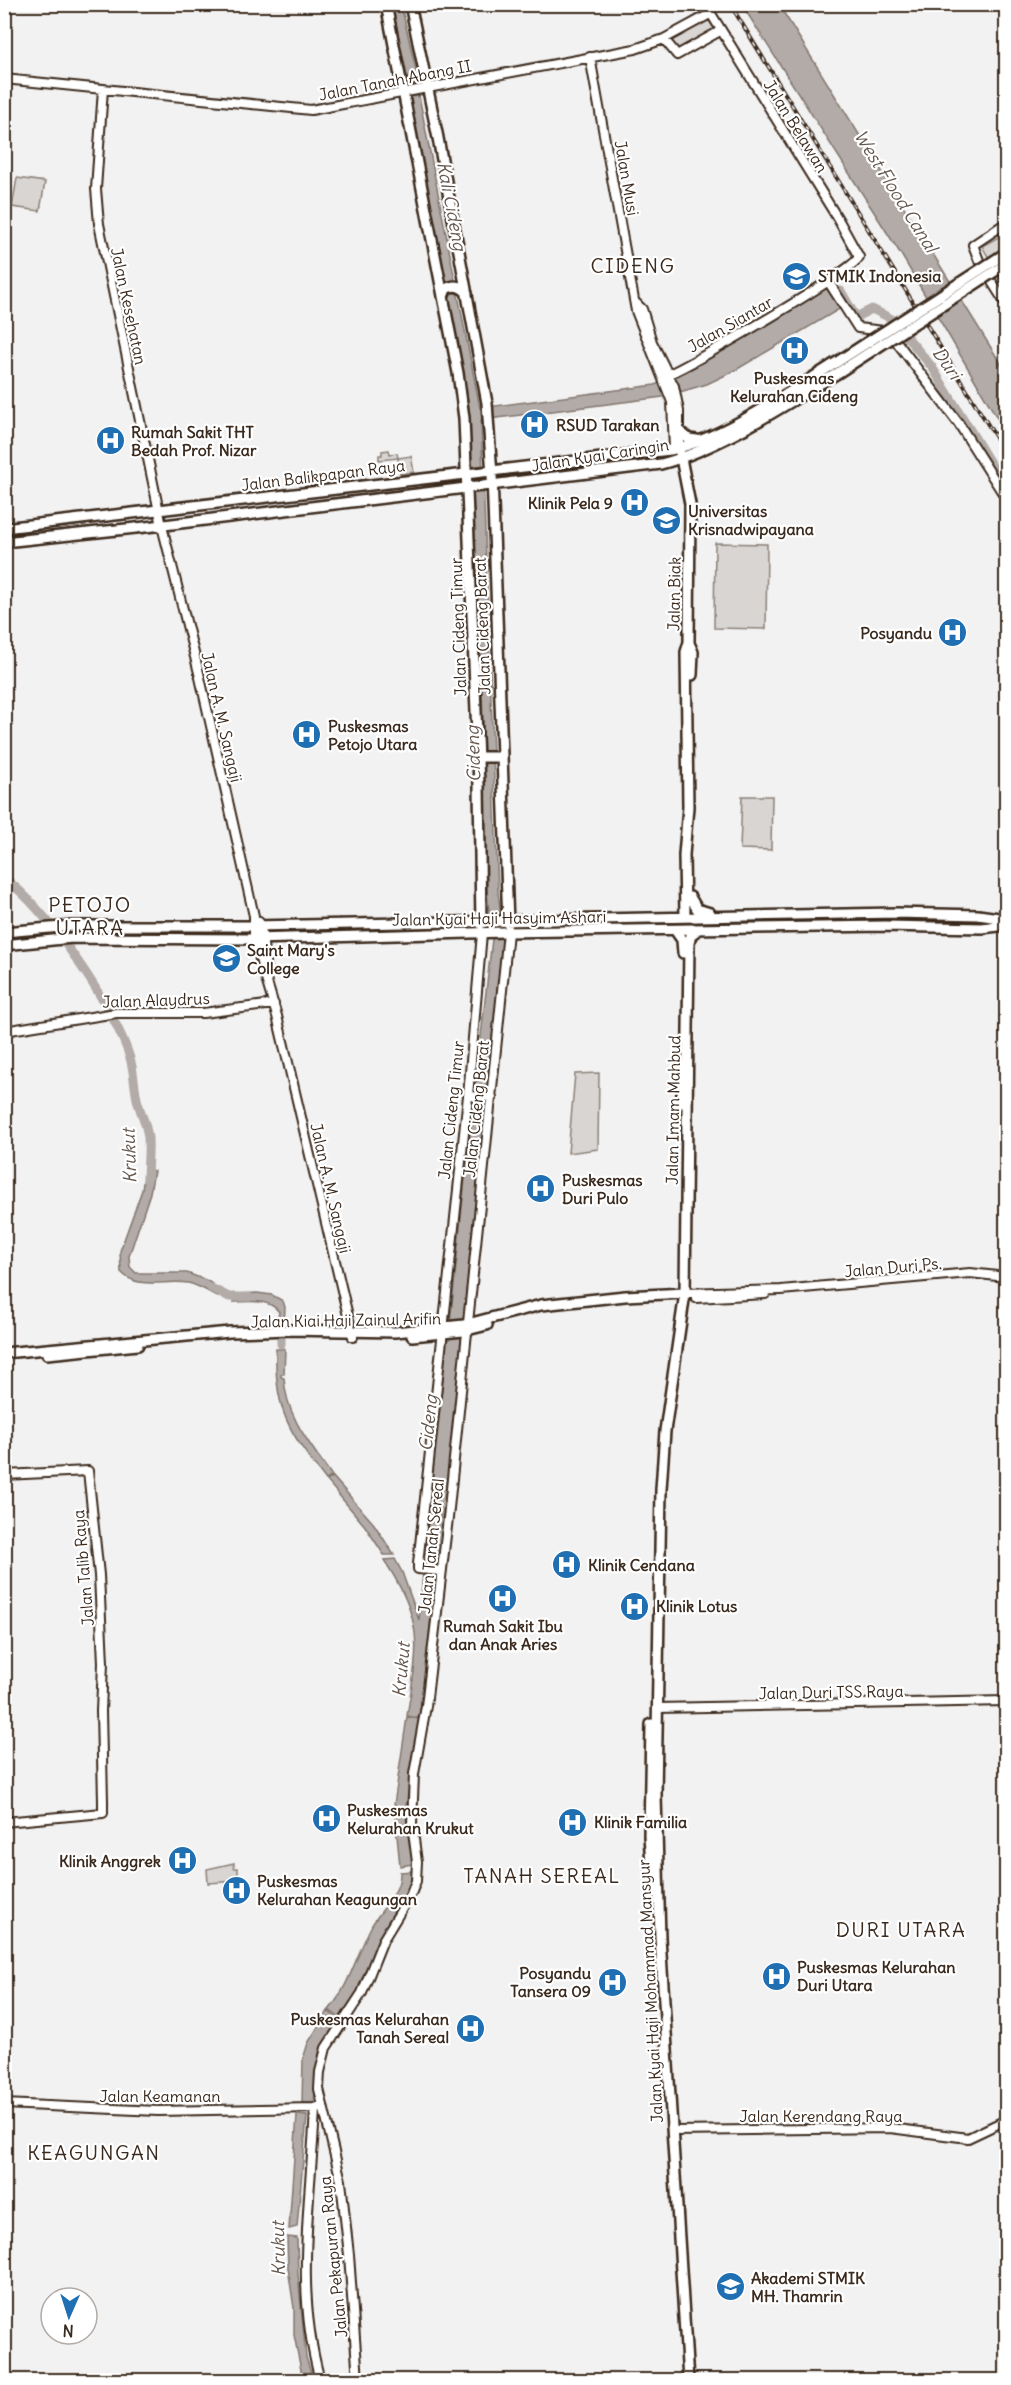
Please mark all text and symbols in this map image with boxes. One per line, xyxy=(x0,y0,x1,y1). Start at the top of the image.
street label: Jalan Tanah Abang II xyxy=(317,55,473,105)
street label: Jalan Belawan xyxy=(759,76,833,176)
water label: West Flood Canal xyxy=(849,126,944,259)
street label: Jalan Musi xyxy=(611,139,643,217)
water label: Kali Cideng xyxy=(432,160,472,254)
street label: Jalan Kesehatan xyxy=(107,246,151,366)
district label: CIDENG xyxy=(590,253,676,278)
school or university icon: STMIK Indonesia xyxy=(781,260,813,292)
place label: STMIK Indonesia xyxy=(818,266,941,286)
street label: Jalan Siantar xyxy=(684,291,776,356)
hospital icon: Puskesmas Kelurahan Cideng xyxy=(778,334,810,366)
water label: Duri xyxy=(928,342,967,385)
place label: Puskesmas Kelurahan Cideng xyxy=(730,368,858,407)
hospital icon: RSUD Tarakan xyxy=(519,409,551,441)
place label: RSUD Tarakan xyxy=(556,415,660,435)
place label: Rumah Sakit THT Bedah Prof. Nizar xyxy=(131,422,257,460)
hospital icon: Rumah Sakit THT Bedah Prof. Nizar xyxy=(94,425,126,457)
street label: Jalan Kyai Caringin xyxy=(530,434,670,476)
street label: Jalan Balikpapan Raya xyxy=(240,455,406,495)
hospital icon: Klinik Pela 9 xyxy=(618,487,650,519)
place label: Klinik Pela 9 xyxy=(528,493,613,513)
place label: Universitas Krisnadwipayana xyxy=(688,501,814,540)
school or university icon: Universitas Krisnadwipayana xyxy=(651,504,683,536)
street label: Jalan Cideng Barat xyxy=(470,556,494,695)
street label: Jalan Cideng Timur xyxy=(446,557,470,697)
street label: Jalan Biak xyxy=(663,557,685,631)
hospital icon: Posyandu xyxy=(937,617,969,649)
place label: Posyandu xyxy=(860,623,933,644)
street label: Jalan A. M. Sangaji xyxy=(197,650,247,784)
place label: Puskesmas Petojo Utara xyxy=(328,716,417,754)
hospital icon: Puskesmas Petojo Utara xyxy=(291,719,323,751)
water label: Cideng xyxy=(460,723,485,783)
district label: PETOJO UTARA xyxy=(48,892,132,940)
street label: Jalan Kyai Haji Hasyim Ashari xyxy=(392,906,606,930)
place label: Saint Mary's College xyxy=(247,940,335,979)
school or university icon: Saint Mary's College xyxy=(210,943,242,975)
street label: Jalan Alaydrus xyxy=(102,988,210,1012)
street label: Jalan Imam Mahbud xyxy=(662,1035,684,1185)
street label: Jalan Cideng Timur xyxy=(434,1039,468,1180)
street label: Jalan Cideng Barat xyxy=(459,1039,493,1178)
street label: Jalan A. M. Sangaji xyxy=(306,1121,356,1255)
water label: Krukut xyxy=(116,1126,141,1184)
place label: Puskesmas Duri Pulo xyxy=(562,1170,643,1208)
hospital icon: Puskesmas Duri Pulo xyxy=(525,1173,557,1205)
street label: Jalan Duri Ps. xyxy=(843,1253,943,1281)
street label: Jalan Kiai Haji Zainul Arifin xyxy=(251,1308,441,1332)
water label: Cideng xyxy=(414,1392,443,1452)
street label: Jalan Tanah Sereal xyxy=(414,1477,448,1615)
street label: Jalan Talib Raya xyxy=(68,1509,98,1627)
hospital icon: Klinik Cendana xyxy=(551,1549,583,1581)
place label: Klinik Cendana xyxy=(588,1555,695,1575)
hospital icon: Rumah Sakit Ibu dan Anak Aries xyxy=(487,1582,519,1614)
hospital icon: Klinik Lotus xyxy=(619,1590,651,1622)
place label: Klinik Lotus xyxy=(656,1596,737,1616)
place label: Rumah Sakit Ibu dan Anak Aries xyxy=(443,1616,564,1654)
water label: Krukut xyxy=(387,1640,415,1698)
street label: Jalan Duri TSS Raya xyxy=(758,1681,904,1703)
place label: Puskesmas Kelurahan Krukut xyxy=(347,1800,474,1838)
hospital icon: Puskesmas Kelurahan Krukut xyxy=(310,1803,342,1835)
hospital icon: Klinik Familia xyxy=(557,1806,589,1838)
place label: Klinik Familia xyxy=(594,1812,687,1832)
hospital icon: Klinik Anggrek xyxy=(166,1845,198,1877)
place label: Klinik Anggrek xyxy=(59,1851,161,1872)
street label: Jalan Kyai Haji Mohammad Mansyur xyxy=(633,1858,667,2123)
district label: TANAH SEREAL xyxy=(463,1863,621,1888)
place label: Puskesmas Kelurahan Keagungan xyxy=(257,1871,417,1910)
hospital icon: Puskesmas Kelurahan Keagungan xyxy=(220,1874,252,1906)
district label: DURI UTARA xyxy=(836,1917,966,1942)
place label: Puskesmas Kelurahan Duri Utara xyxy=(797,1957,956,1995)
hospital icon: Puskesmas Kelurahan Duri Utara xyxy=(760,1960,792,1992)
place label: Posyandu Tansera 09 xyxy=(510,1963,592,2001)
hospital icon: Posyandu Tansera 09 xyxy=(596,1966,628,1998)
place label: Puskesmas Kelurahan Tanah Sereal xyxy=(290,2009,449,2047)
hospital icon: Puskesmas Kelurahan Tanah Sereal xyxy=(454,2012,486,2044)
street label: Jalan Keamanan xyxy=(99,2086,221,2106)
street label: Jalan Kerendang Raya xyxy=(740,2106,903,2126)
district label: KEAGUNGAN xyxy=(27,2140,161,2165)
street label: Jalan Pekapuran Raya xyxy=(315,2175,351,2339)
water label: Krukut xyxy=(266,2220,290,2277)
place label: Akademi STMIK MH. Thamrin xyxy=(751,2268,865,2306)
school or university icon: Akademi STMIK MH. Thamrin xyxy=(714,2271,746,2303)
north arrow xyxy=(39,2286,99,2346)
text: N xyxy=(62,2321,74,2341)

